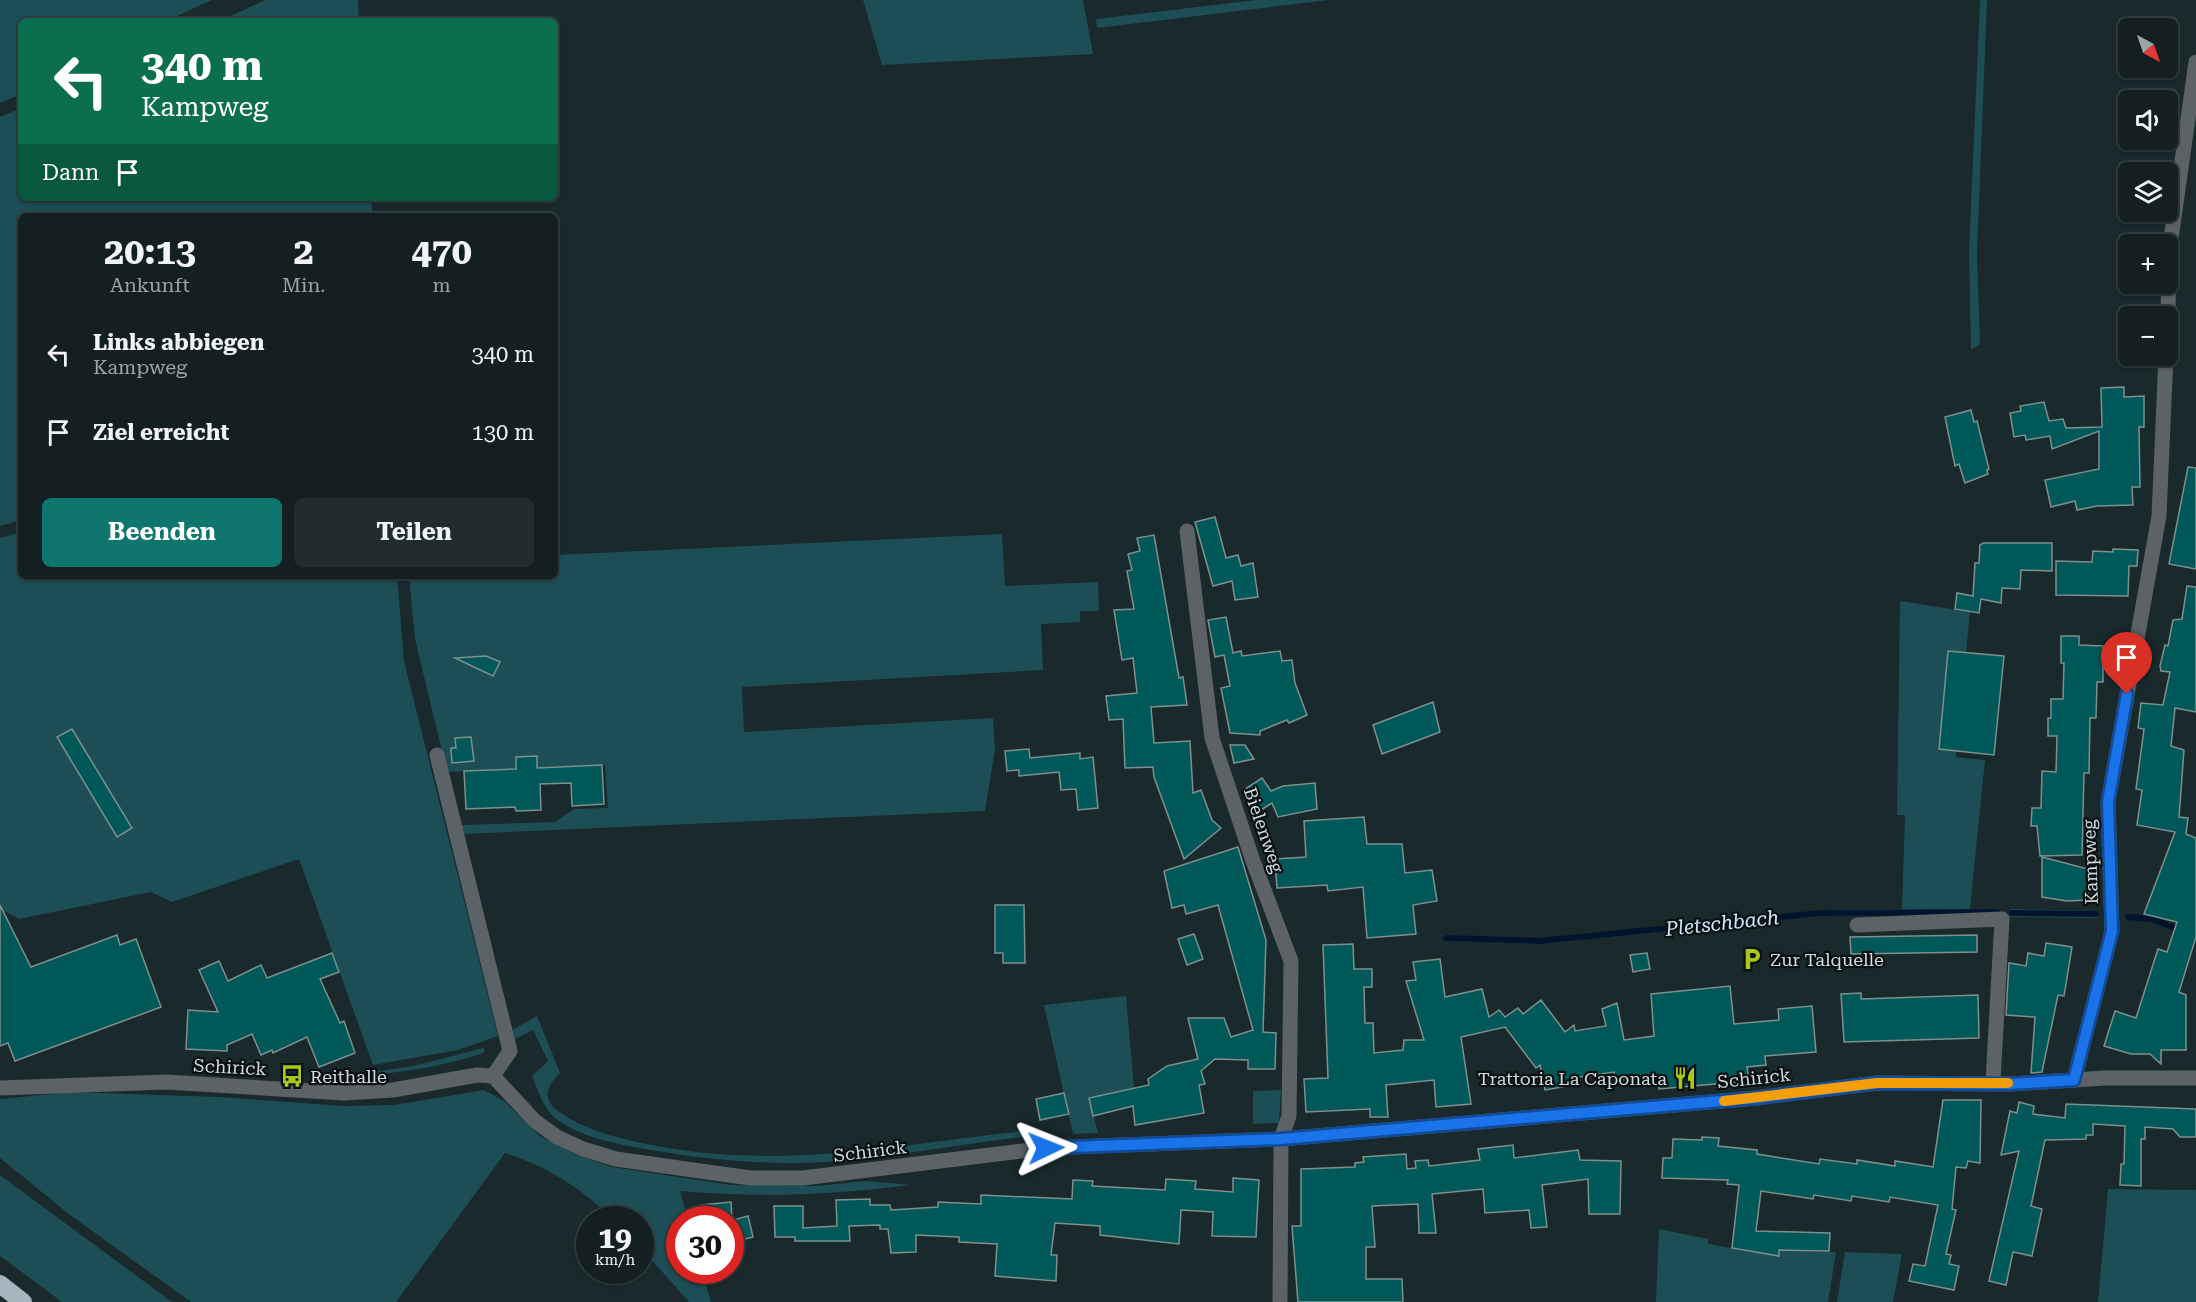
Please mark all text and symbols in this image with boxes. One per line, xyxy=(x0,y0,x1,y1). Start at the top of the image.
north arrow xyxy=(2118,18,2178,78)
map controls xyxy=(2118,18,2178,366)
text: 340 m xyxy=(141,41,263,90)
icon: left xyxy=(42,42,120,120)
button: sound xyxy=(2118,90,2178,150)
text: Kampweg xyxy=(141,91,268,123)
icon: arrive xyxy=(111,156,144,189)
text: Dann xyxy=(42,160,99,185)
button: layers xyxy=(2118,162,2178,222)
text: 20:13 xyxy=(104,231,196,273)
text: 2 xyxy=(294,231,314,273)
text: 470 xyxy=(411,231,472,273)
button: + xyxy=(2118,234,2178,294)
text: Ankunft xyxy=(110,273,190,297)
text: Min. xyxy=(282,273,325,297)
text: m xyxy=(433,273,451,297)
button: − xyxy=(2118,306,2178,366)
text: Links abbiegen xyxy=(93,330,264,355)
icon: left xyxy=(42,338,75,371)
text: 340 m xyxy=(471,342,534,367)
text: Kampweg xyxy=(93,355,187,379)
icon: arrive xyxy=(42,416,75,449)
text: Ziel erreicht xyxy=(93,420,229,445)
text: 130 m xyxy=(471,420,534,445)
button: Beenden xyxy=(42,498,282,567)
button: Teilen xyxy=(294,498,534,567)
pin xyxy=(2101,632,2152,694)
icon: arrive xyxy=(2110,641,2143,674)
street label: Bielenweg xyxy=(1240,785,1289,876)
street label: Kampweg xyxy=(2078,818,2102,905)
water label: Pletschbach xyxy=(1663,905,1780,941)
parking icon: Zur Talquelle xyxy=(1739,946,1765,972)
place label: Zur Talquelle xyxy=(1770,949,1884,970)
street label: Schirick xyxy=(193,1055,267,1079)
bus stop icon: Reithalle xyxy=(279,1063,305,1089)
street label: Schirick xyxy=(1716,1064,1792,1092)
restaurant icon: Trattoria La Caponata xyxy=(1672,1065,1698,1091)
place label: Reithalle xyxy=(310,1066,387,1087)
place label: Trattoria La Caponata xyxy=(1478,1068,1667,1089)
position arrow xyxy=(1014,1116,1078,1180)
street label: Schirick xyxy=(832,1136,908,1166)
speed limit sign: 30 xyxy=(666,1206,744,1284)
text: 19 xyxy=(598,1220,632,1255)
text: km/h xyxy=(595,1251,635,1269)

